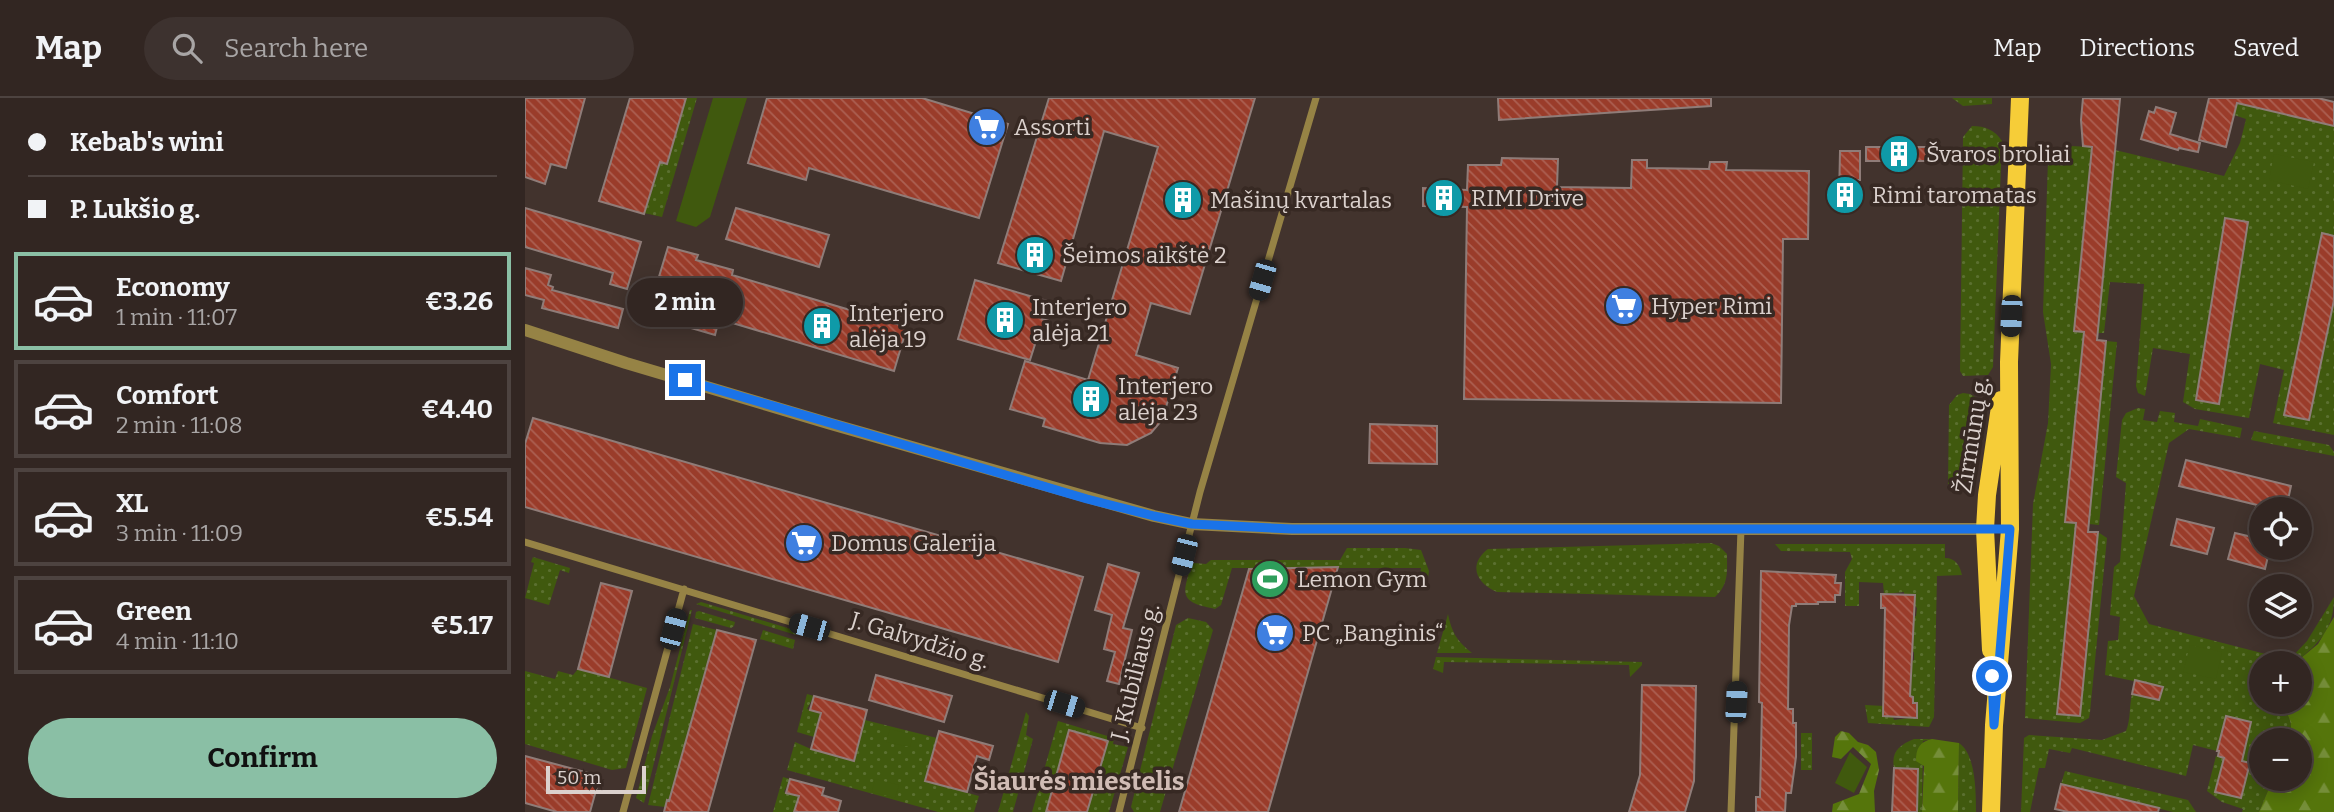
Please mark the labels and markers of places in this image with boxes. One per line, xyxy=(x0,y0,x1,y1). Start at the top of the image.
supermarket icon: Assorti xyxy=(966,106,1008,148)
place label: Assorti xyxy=(1014,113,1091,141)
building icon: Švaros broliai xyxy=(1878,133,1920,175)
place label: Švaros broliai xyxy=(1926,140,2071,168)
building icon: Rimi taromatas xyxy=(1824,174,1866,216)
building icon: RIMI Drive xyxy=(1423,177,1465,219)
building icon: Mašinų kvartalas xyxy=(1162,179,1204,221)
place label: Rimi taromatas xyxy=(1872,181,2037,209)
place label: RIMI Drive xyxy=(1471,184,1584,212)
place label: Mašinų kvartalas xyxy=(1210,186,1392,214)
building icon: Šeimos aikštė 2 xyxy=(1014,234,1056,276)
place label: Šeimos aikštė 2 xyxy=(1062,241,1226,269)
supermarket icon: Hyper Rimi xyxy=(1603,285,1645,327)
place label: Hyper Rimi xyxy=(1651,292,1772,320)
place label: Interjero alėja 21 xyxy=(1032,293,1127,347)
place label: Interjero alėja 19 xyxy=(849,299,944,353)
building icon: Interjero alėja 21 xyxy=(984,299,1026,341)
building icon: Interjero alėja 19 xyxy=(801,305,843,347)
place label: Interjero alėja 23 xyxy=(1118,372,1213,426)
building icon: Interjero alėja 23 xyxy=(1070,378,1112,420)
supermarket icon: Domus Galerija xyxy=(783,522,825,564)
place label: Domus Galerija xyxy=(831,529,997,557)
sports icon: Lemon Gym xyxy=(1249,558,1291,600)
place label: Lemon Gym xyxy=(1297,565,1427,593)
supermarket icon: PC „Banginis“ xyxy=(1254,612,1296,654)
place label: PC „Banginis“ xyxy=(1302,619,1444,647)

